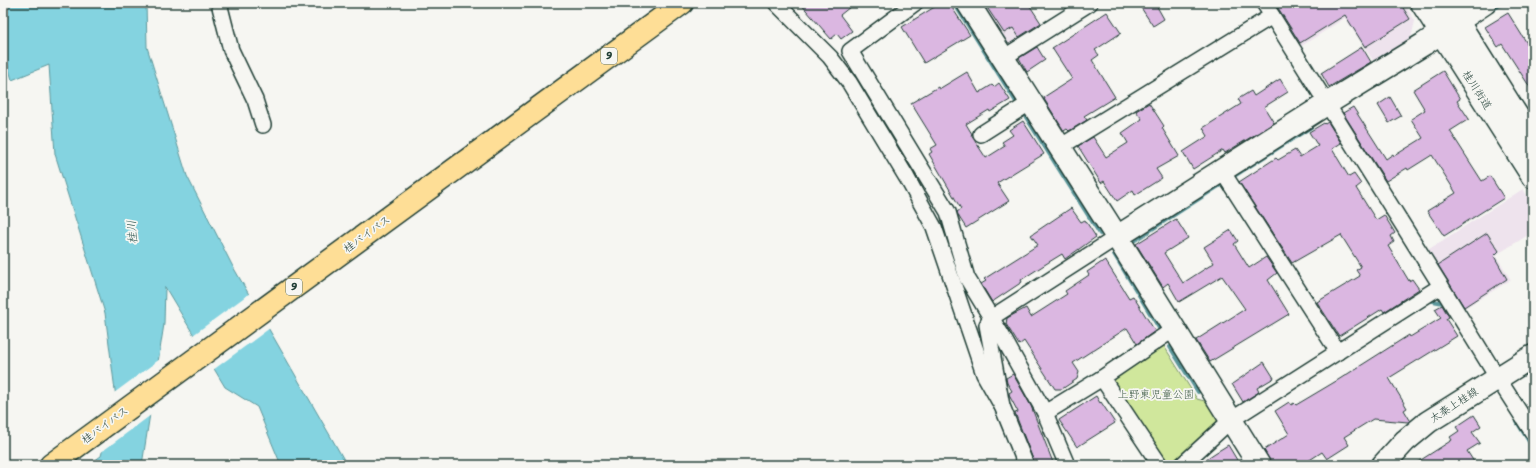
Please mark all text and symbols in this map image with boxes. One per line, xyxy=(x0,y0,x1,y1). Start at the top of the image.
road number: 9 xyxy=(601,48,617,64)
street label: 桂川街道 xyxy=(1457,66,1497,114)
street label: 桂バイパス xyxy=(339,210,395,258)
water label: 桂川 xyxy=(120,219,144,245)
road number: 9 xyxy=(286,279,302,295)
street label: 太秦上桂線 xyxy=(1426,382,1482,428)
park label: 上野東児童公園 xyxy=(1118,385,1195,404)
street label: 桂バイパス xyxy=(77,401,133,449)

